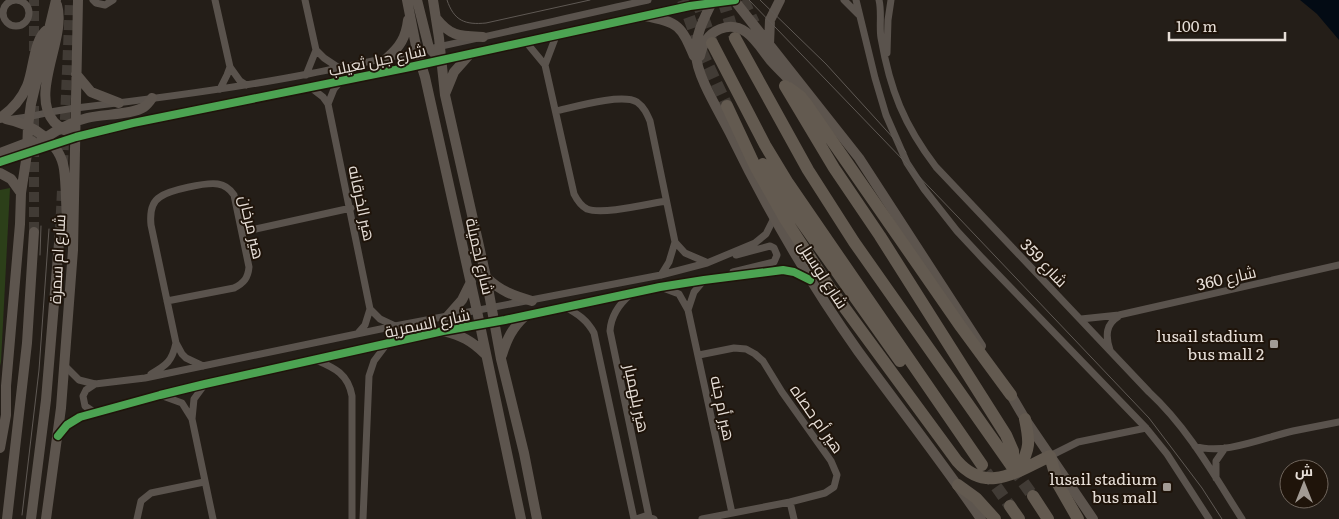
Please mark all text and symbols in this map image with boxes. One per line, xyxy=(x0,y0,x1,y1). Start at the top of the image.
scale bar xyxy=(1169,10,1285,42)
text: 100 m xyxy=(1176,14,1217,37)
street label: شارع جبل ثعيلب xyxy=(326,37,428,82)
street label: هير الخرقانه xyxy=(343,163,383,243)
street label: هير مرخان xyxy=(234,193,272,261)
street label: شارع ام سمرة xyxy=(42,213,71,305)
street label: شارع لجميلة xyxy=(460,215,501,297)
street label: شارع 359 xyxy=(1015,232,1074,292)
street label: شارع لوسيل xyxy=(792,235,855,313)
street label: شارع 360 xyxy=(1194,258,1259,296)
street label: شارع السمرية xyxy=(382,301,472,344)
place label: lusail stadium bus mall 2 xyxy=(1156,323,1264,365)
marker: lusail stadium bus mall 2 xyxy=(1268,338,1280,350)
street label: هير بلهمبار xyxy=(619,360,657,435)
street label: هير أم جنه xyxy=(704,373,743,443)
street label: هير أم حصاه xyxy=(785,379,851,458)
north arrow xyxy=(1279,459,1329,509)
text: ش xyxy=(1295,460,1313,480)
place label: lusail stadium bus mall xyxy=(1049,466,1157,508)
marker: lusail stadium bus mall xyxy=(1161,481,1173,493)

